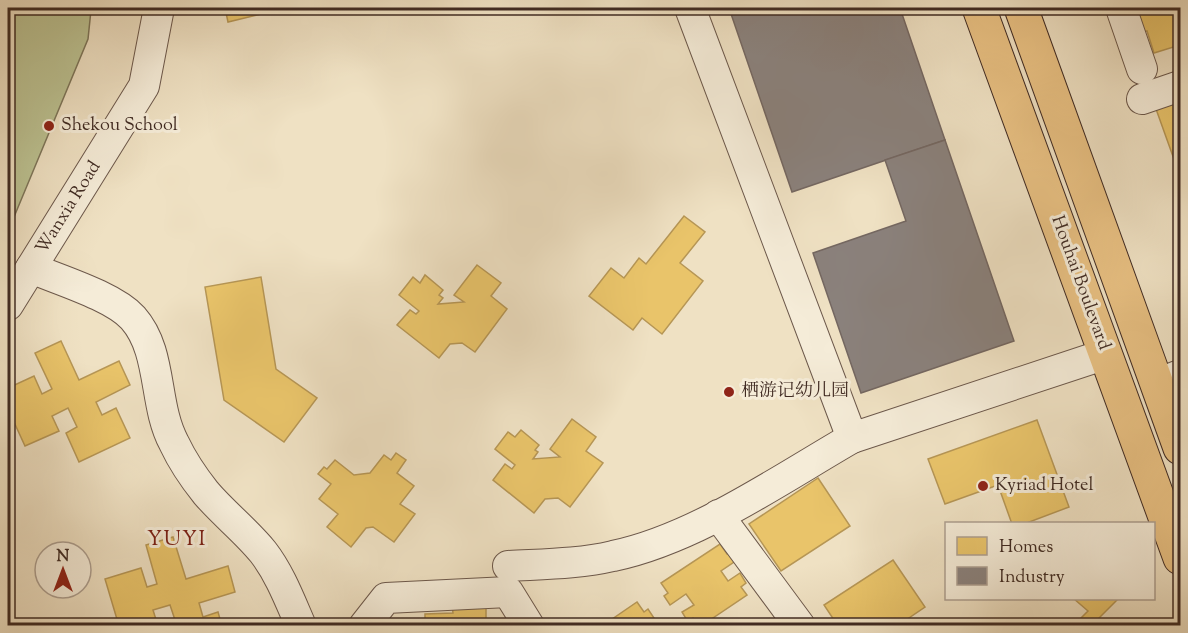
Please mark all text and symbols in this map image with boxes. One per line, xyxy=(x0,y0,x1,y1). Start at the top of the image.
place label: Shekou School xyxy=(61,113,178,139)
marker: Shekou School xyxy=(42,119,56,133)
street label: Wanxia Road xyxy=(30,156,108,260)
street label: Houhai Boulevard xyxy=(1044,212,1116,354)
place label: 栖游记幼儿园 xyxy=(741,379,849,405)
marker: 栖游记幼儿园 xyxy=(722,385,736,399)
place label: Kyriad Hotel xyxy=(995,473,1093,499)
marker: Kyriad Hotel xyxy=(976,479,990,493)
legend xyxy=(945,522,1155,600)
district label: YUYI xyxy=(147,525,207,555)
text: Homes xyxy=(999,535,1053,561)
north arrow xyxy=(33,540,93,600)
text: N xyxy=(57,546,70,569)
text: Industry xyxy=(999,565,1065,591)

